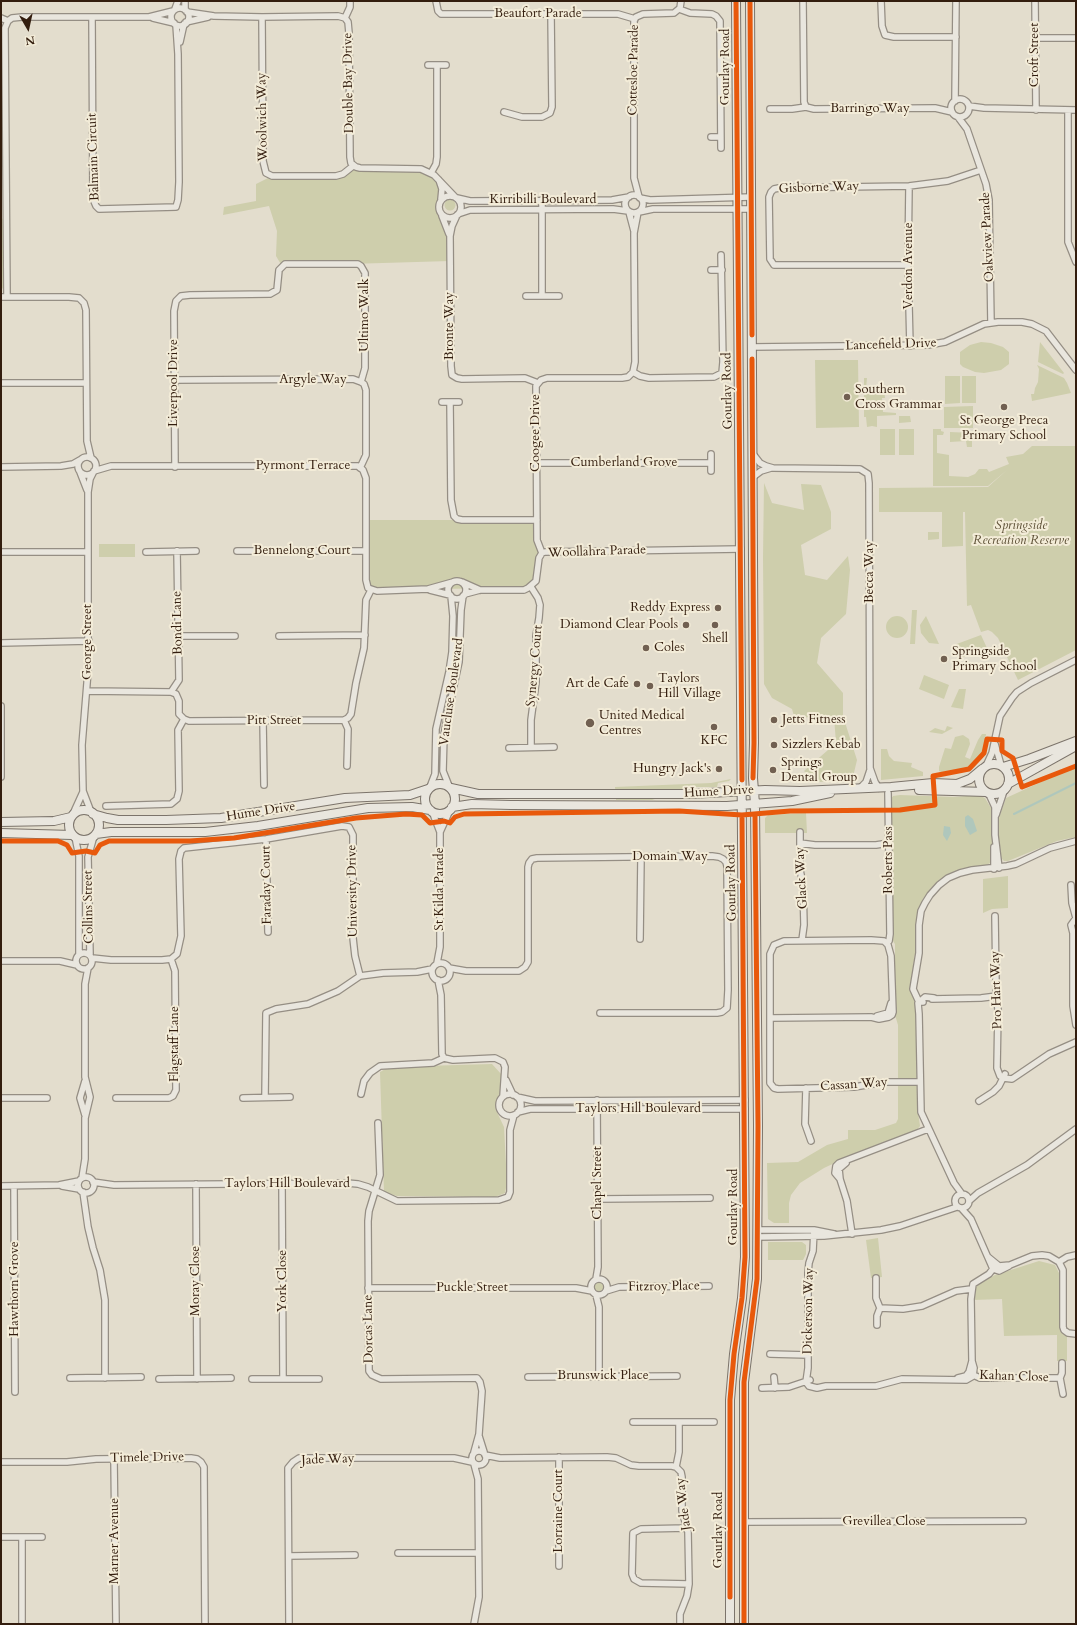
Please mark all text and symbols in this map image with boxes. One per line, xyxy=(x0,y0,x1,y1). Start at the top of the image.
street label: Beaufort Parade xyxy=(494,6,582,22)
north arrow xyxy=(8,8,48,48)
street label: Croft Street xyxy=(1027,23,1043,87)
street label: Cottesloe Parade xyxy=(625,24,643,116)
street label: Gourlay Road xyxy=(718,28,734,106)
text: N xyxy=(24,32,36,48)
street label: Double Bay Drive xyxy=(340,33,358,133)
street label: Woolwich Way xyxy=(254,72,272,162)
street label: Barringo Way xyxy=(830,101,910,117)
street label: Balmain Circuit xyxy=(85,113,103,201)
street label: Gisborne Way xyxy=(778,179,860,197)
street label: Oakview Parade xyxy=(978,191,998,283)
street label: Kirribilli Boulevard xyxy=(490,192,596,208)
street label: Verdon Avenue xyxy=(901,222,917,310)
street label: Ultimo Walk xyxy=(357,278,373,352)
street label: Bronte Way xyxy=(442,292,458,360)
street label: Lancefield Drive xyxy=(845,336,937,354)
street label: Liverpool Drive xyxy=(166,339,182,427)
street label: Gourlay Road xyxy=(720,352,736,430)
street label: Argyle Way xyxy=(279,372,347,388)
place label: Southern Cross Grammar xyxy=(855,382,942,413)
marker: Southern Cross Grammar xyxy=(842,392,852,402)
street label: Coogee Drive xyxy=(528,394,544,472)
marker: St George Preca Primary School xyxy=(999,402,1009,412)
place label: St George Preca Primary School xyxy=(960,413,1048,444)
street label: Cumberland Grove xyxy=(571,455,677,471)
street label: Pyrmont Terrace xyxy=(256,458,350,474)
park label: Springside Recreation Reserve xyxy=(973,518,1069,549)
street label: Becca Way xyxy=(862,541,878,603)
street label: Woollahra Parade xyxy=(548,542,646,562)
street label: Bennelong Court xyxy=(254,543,350,559)
street label: Bondi Lane xyxy=(170,591,186,655)
place label: Reddy Express xyxy=(630,600,710,616)
marker: Reddy Express xyxy=(713,603,723,613)
street label: George Street xyxy=(80,604,96,680)
place label: Diamond Clear Pools xyxy=(560,617,678,633)
marker: Diamond Clear Pools xyxy=(681,620,691,630)
marker: Shell xyxy=(710,620,720,630)
street label: Synergy Court xyxy=(524,624,546,708)
place label: Shell xyxy=(702,631,728,647)
street label: Vaucluse Boulevard xyxy=(437,637,467,747)
place label: Coles xyxy=(654,640,685,656)
marker: Coles xyxy=(641,643,651,653)
place label: Springside Primary School xyxy=(952,644,1037,675)
marker: Springside Primary School xyxy=(939,654,949,664)
place label: Taylors Hill Village xyxy=(658,671,721,702)
place label: Art de Cafe xyxy=(566,676,629,692)
marker: Art de Cafe xyxy=(632,679,642,689)
marker: Taylors Hill Village xyxy=(645,681,655,691)
place label: United Medical Centres xyxy=(599,708,685,739)
place label: Jetts Fitness xyxy=(782,712,846,728)
street label: Pitt Street xyxy=(247,713,301,729)
marker: Jetts Fitness xyxy=(769,715,779,725)
marker: United Medical Centres xyxy=(584,717,596,729)
marker: KFC xyxy=(709,722,719,732)
place label: KFC xyxy=(700,733,728,749)
place label: Sizzlers Kebab xyxy=(782,737,861,753)
marker: Sizzlers Kebab xyxy=(769,740,779,750)
place label: Springs Dental Group xyxy=(781,755,857,786)
place label: Hungry Jack's xyxy=(633,761,711,777)
marker: Hungry Jack's xyxy=(714,764,724,774)
marker: Springs Dental Group xyxy=(768,765,778,775)
street label: Hume Drive xyxy=(684,782,754,802)
street label: Hume Drive xyxy=(225,799,297,825)
street label: Roberts Pass xyxy=(881,826,897,894)
street label: University Drive xyxy=(344,844,362,938)
street label: Gourlay Road xyxy=(724,844,740,922)
street label: Faraday Court xyxy=(259,845,275,925)
street label: Glack Way xyxy=(793,846,811,910)
street label: St Kilda Parade xyxy=(432,847,448,931)
street label: Domain Way xyxy=(632,849,708,865)
street label: Collins Street xyxy=(81,870,97,944)
street label: Pro Hart Way xyxy=(988,950,1006,1030)
street label: Flagstaff Lane xyxy=(167,1006,183,1082)
street label: Cassan Way xyxy=(820,1075,888,1095)
street label: Taylors Hill Boulevard xyxy=(575,1101,701,1117)
street label: Chapel Street xyxy=(590,1146,606,1220)
street label: Gourlay Road xyxy=(726,1168,742,1246)
street label: Taylors Hill Boulevard xyxy=(224,1176,350,1192)
street label: Hawthorn Grove xyxy=(7,1241,23,1337)
street label: Moray Close xyxy=(188,1246,204,1316)
street label: York Close xyxy=(275,1250,291,1312)
street label: Dickerson Way xyxy=(800,1267,818,1355)
street label: Fitzroy Place xyxy=(628,1279,700,1295)
street label: Puckle Street xyxy=(436,1280,508,1296)
street label: Dorcas Lane xyxy=(361,1295,377,1363)
street label: Brunswick Place xyxy=(557,1368,649,1384)
street label: Kahan Close xyxy=(979,1368,1049,1386)
street label: Timele Drive xyxy=(110,1450,184,1466)
street label: Jade Way xyxy=(301,1451,355,1469)
street label: Lorraine Court xyxy=(551,1469,567,1553)
street label: Jade Way xyxy=(673,1477,695,1531)
street label: Gourlay Road xyxy=(711,1491,727,1569)
street label: Marner Avenue xyxy=(107,1498,123,1584)
street label: Grevillea Close xyxy=(842,1514,926,1530)

